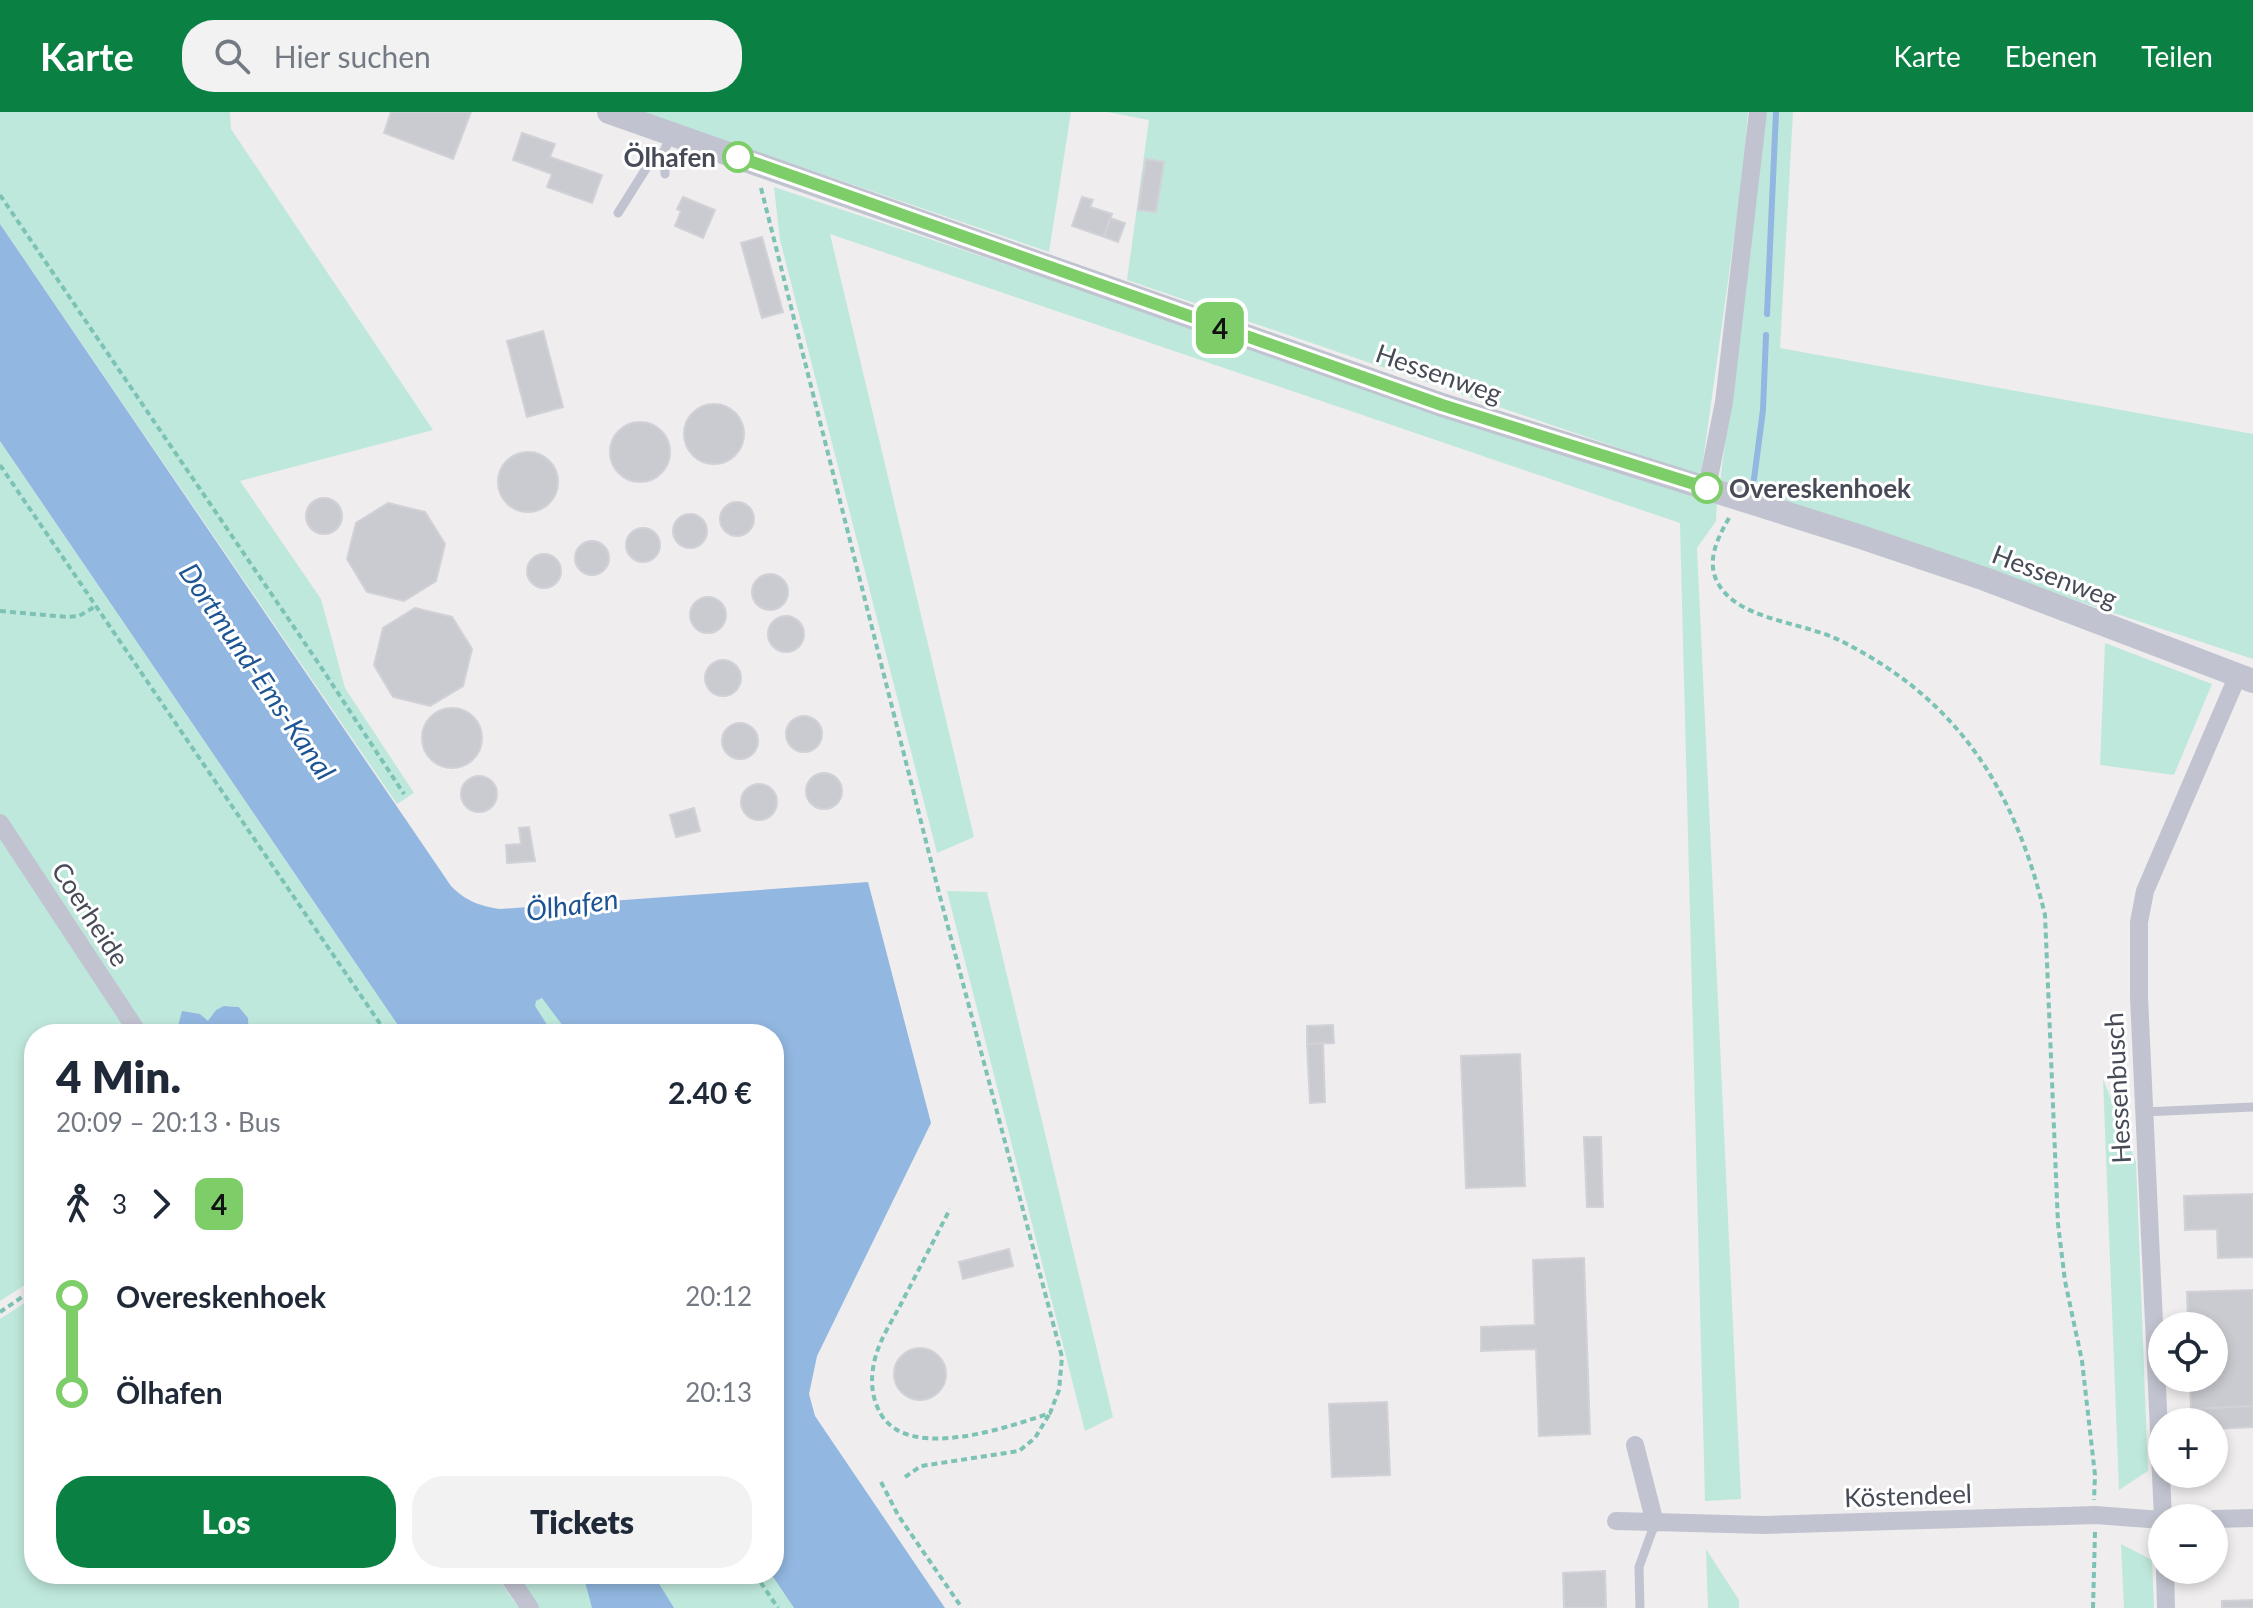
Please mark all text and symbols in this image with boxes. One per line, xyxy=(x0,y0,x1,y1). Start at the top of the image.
search box xyxy=(182,20,742,92)
text: Karte xyxy=(40,33,134,79)
icon: search xyxy=(210,34,254,78)
text: Hier suchen xyxy=(274,38,431,74)
text: Karte xyxy=(1893,39,1961,73)
text: Ebenen xyxy=(2005,39,2097,73)
text: Teilen xyxy=(2141,39,2213,73)
place label: Ölhafen xyxy=(624,141,716,173)
marker: Ölhafen xyxy=(723,142,753,172)
line badge: 4 xyxy=(1194,302,1246,354)
text: 4 xyxy=(1212,311,1228,345)
street label: Hessenweg xyxy=(1372,336,1506,410)
place label: Overeskenhoek xyxy=(1729,472,1911,504)
marker: Overeskenhoek xyxy=(1692,473,1722,503)
street label: Hessenweg xyxy=(1988,538,2122,614)
water label: Dortmund-Ems-Kanal xyxy=(173,556,343,786)
street label: Coerheide xyxy=(45,856,137,972)
water label: Ölhafen xyxy=(524,881,620,927)
street label: Hessenbusch xyxy=(2097,1012,2137,1164)
text: 4 Min. xyxy=(56,1050,181,1102)
text: 2.40 € xyxy=(668,1074,752,1110)
text: 20:09 – 20:13 · Bus xyxy=(56,1106,280,1138)
icon: walk xyxy=(56,1182,100,1226)
icon: forward xyxy=(139,1182,183,1226)
text: 4 xyxy=(211,1187,227,1221)
text: 3 xyxy=(112,1188,127,1220)
text: Overeskenhoek xyxy=(116,1278,326,1314)
text: 20:12 xyxy=(685,1280,752,1312)
map controls xyxy=(2148,1312,2228,1584)
button: locate xyxy=(2148,1312,2228,1392)
text: Ölhafen xyxy=(116,1374,223,1410)
text: 20:13 xyxy=(685,1376,752,1408)
button: + xyxy=(2148,1408,2228,1488)
button: Los xyxy=(56,1476,396,1568)
button: Tickets xyxy=(412,1476,752,1568)
street label: Köstendeel xyxy=(1844,1477,1972,1513)
button: − xyxy=(2148,1504,2228,1584)

